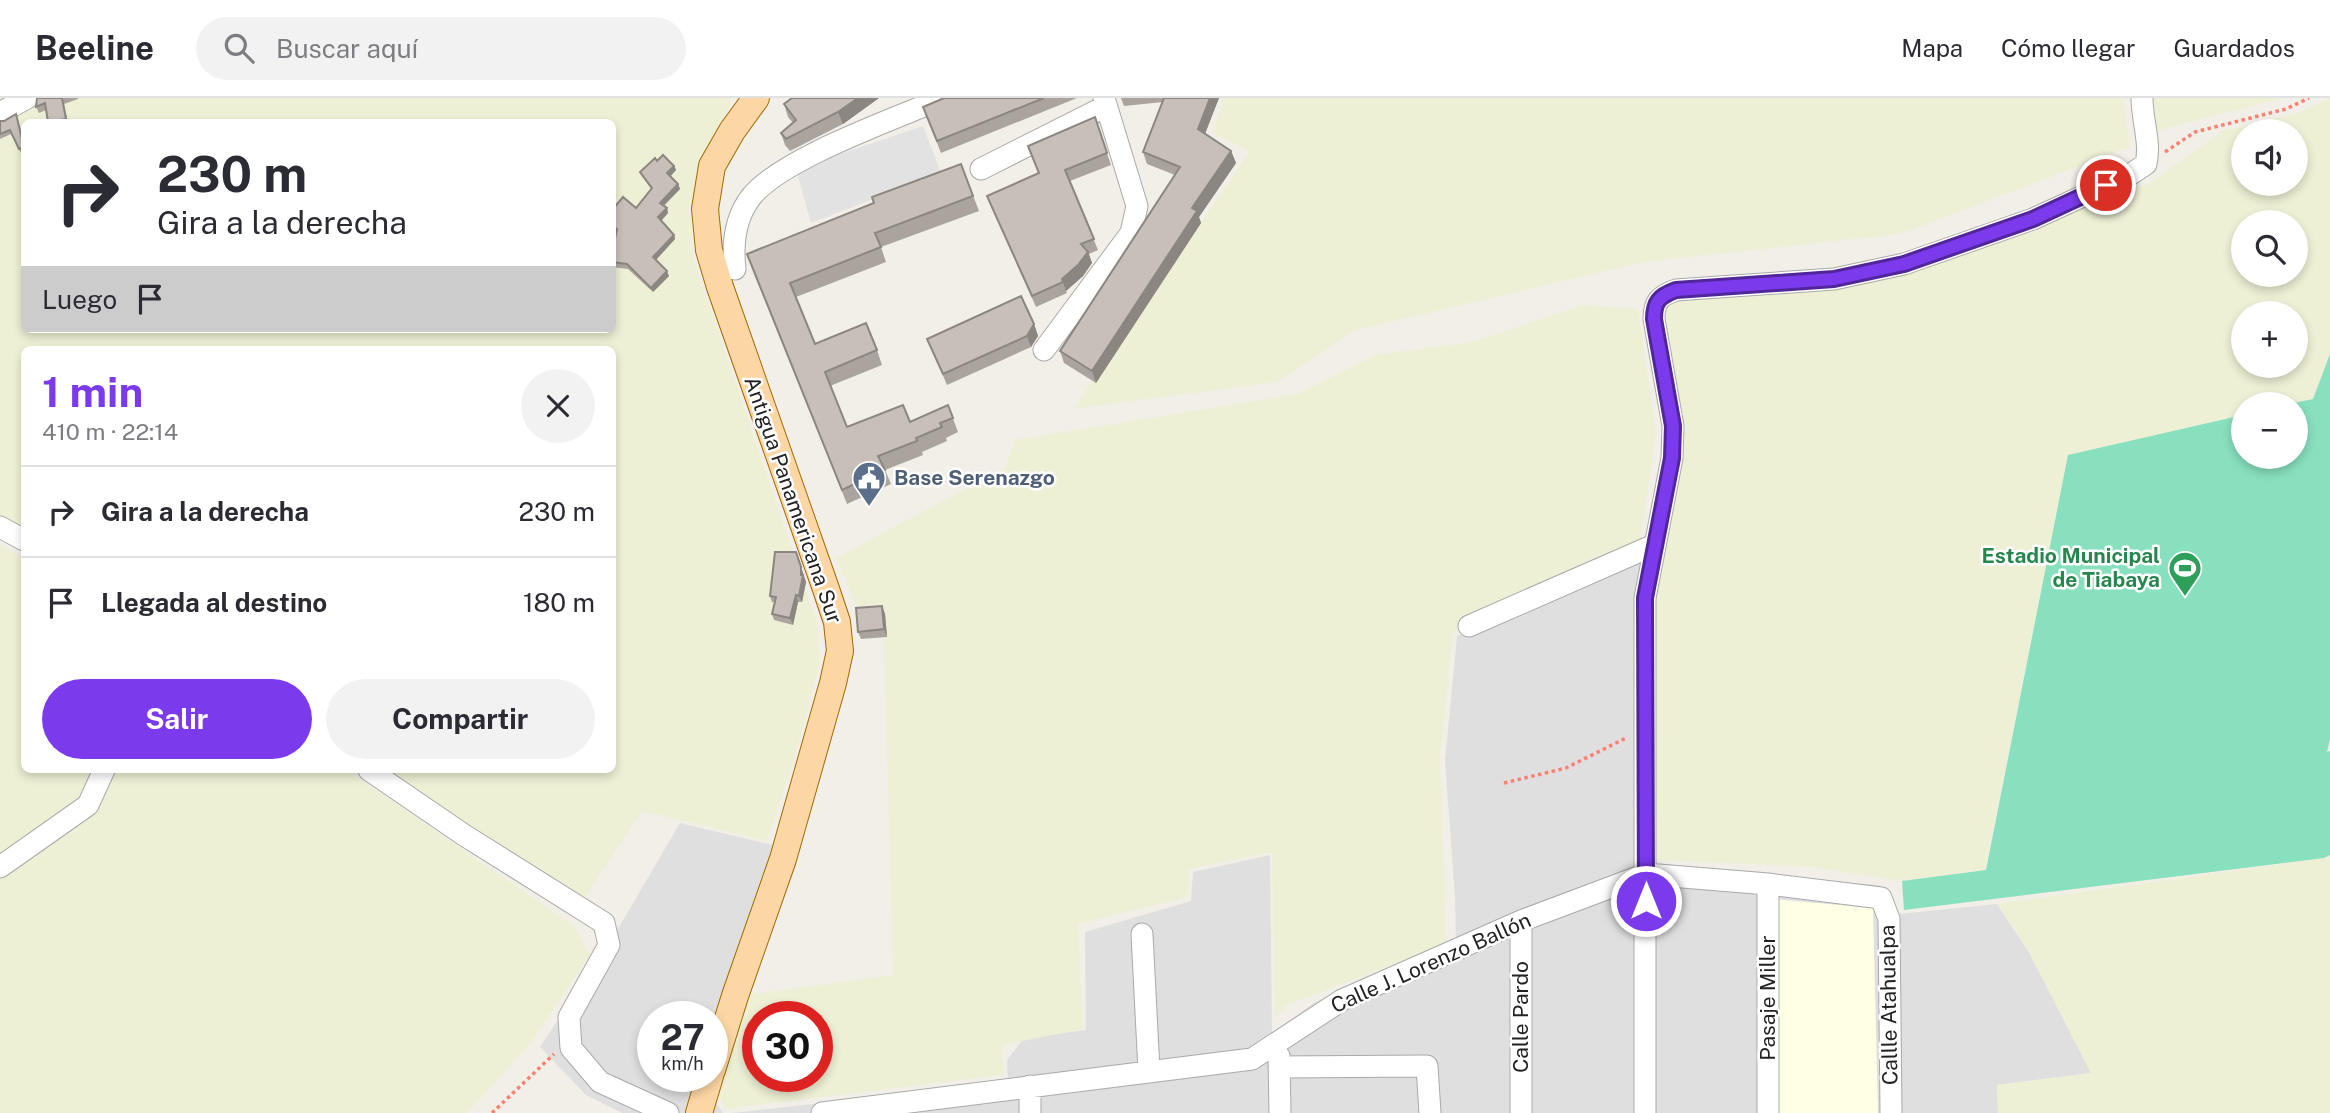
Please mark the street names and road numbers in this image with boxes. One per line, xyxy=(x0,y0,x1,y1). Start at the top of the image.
street label: Antigua Panamericana Sur xyxy=(739,373,848,627)
street label: Calle J. Lorenzo Ballón xyxy=(1327,907,1535,1018)
street label: Callle Atahualpa xyxy=(1875,925,1902,1085)
street label: Pasaje Miller xyxy=(1755,935,1780,1061)
street label: Calle Pardo xyxy=(1508,961,1533,1073)

